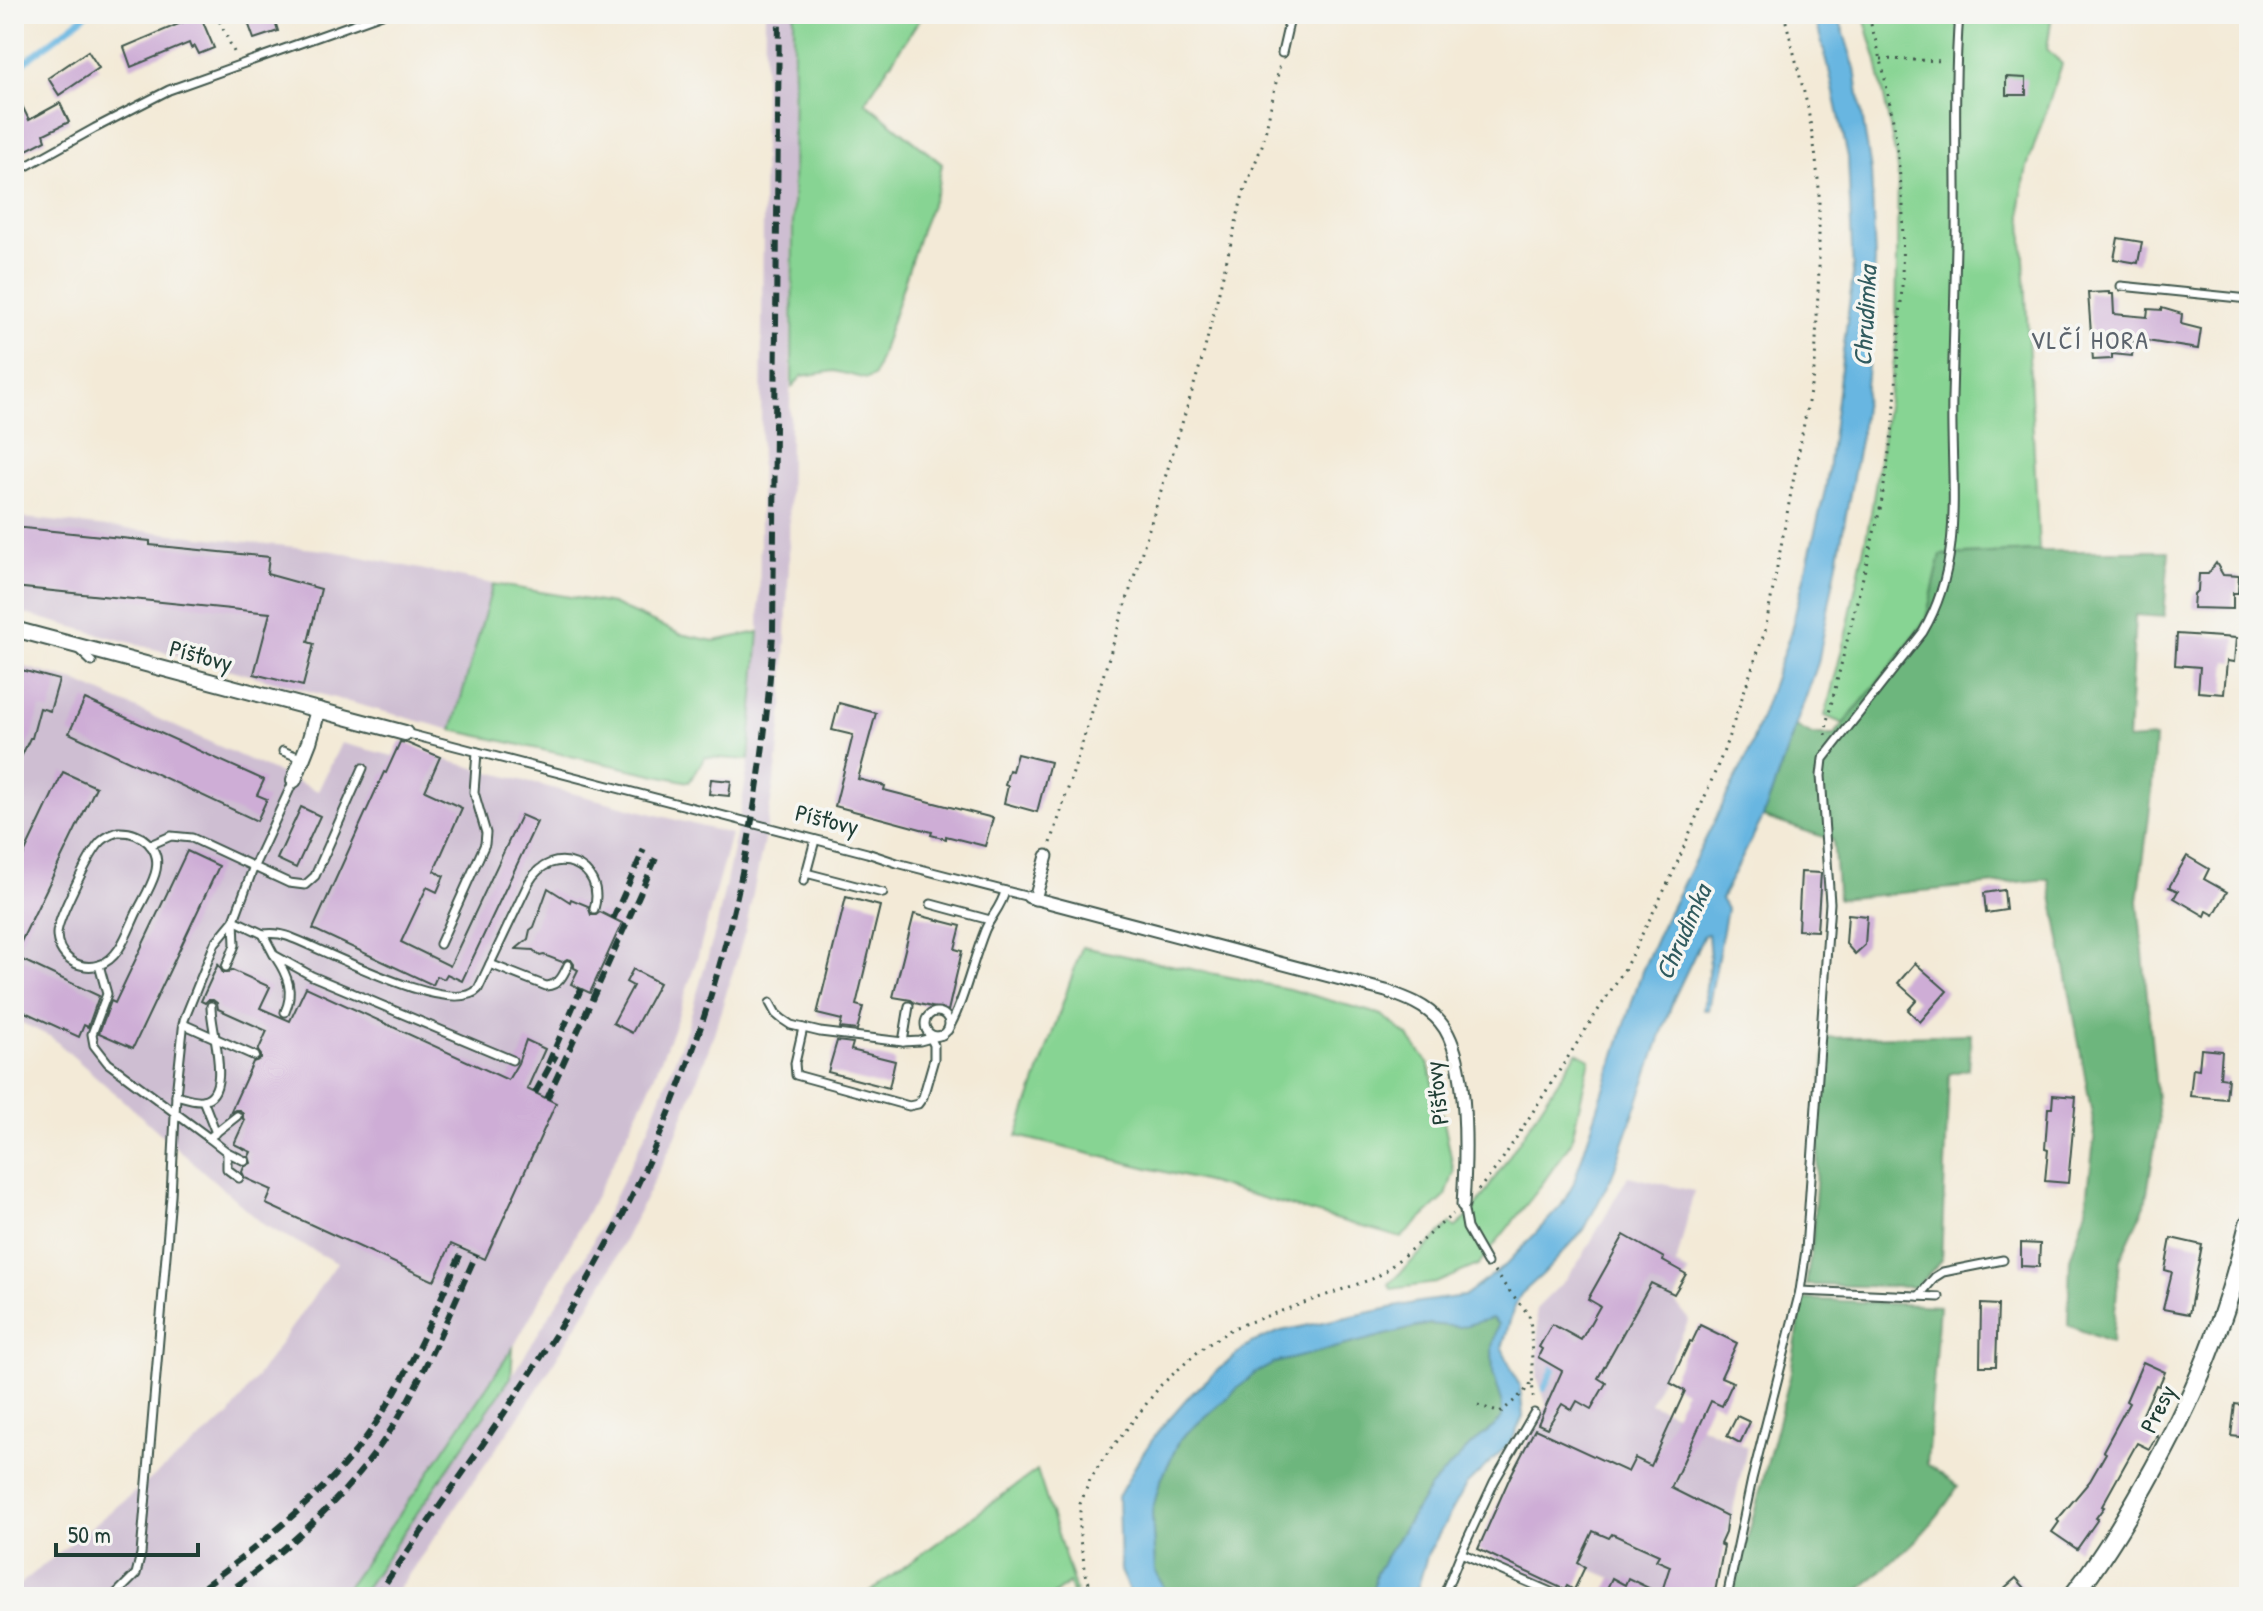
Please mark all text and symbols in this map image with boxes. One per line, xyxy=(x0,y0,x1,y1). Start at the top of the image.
water label: Chrudimka xyxy=(1844,262,1885,367)
district label: VLČÍ HORA xyxy=(2030,322,2150,357)
street label: Píšťovy xyxy=(166,631,236,679)
street label: Píšťovy xyxy=(792,796,862,842)
water label: Chrudimka xyxy=(1646,876,1720,985)
street label: Píšťovy xyxy=(1416,1059,1456,1127)
street label: Presy xyxy=(2132,1379,2182,1438)
scale bar xyxy=(56,1507,198,1557)
text: 50 m xyxy=(68,1518,111,1550)

